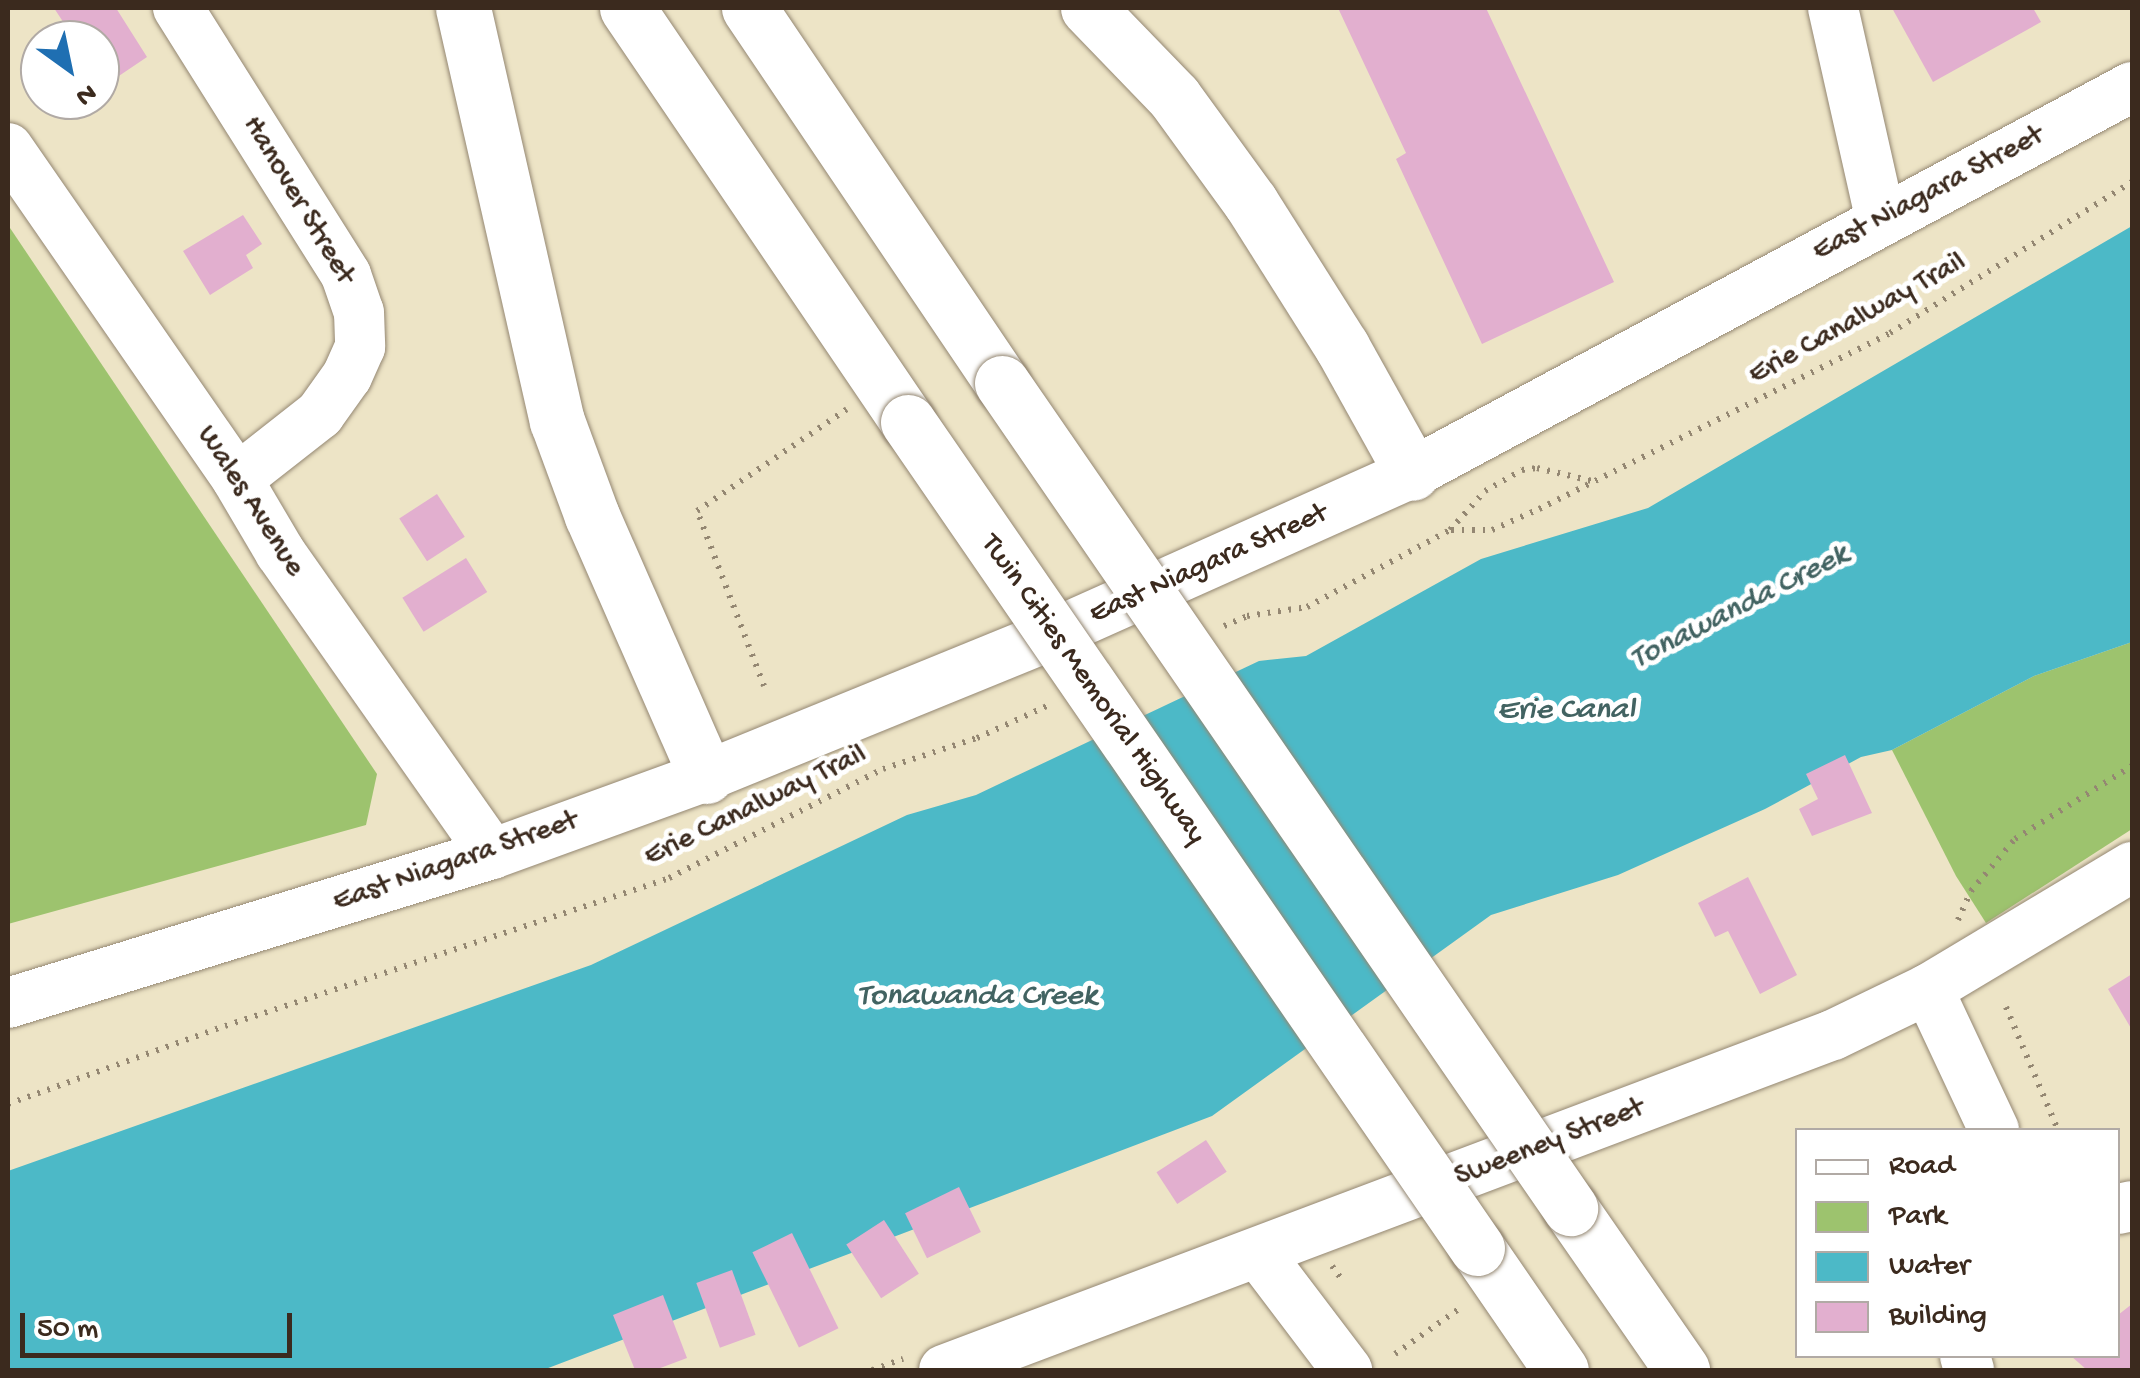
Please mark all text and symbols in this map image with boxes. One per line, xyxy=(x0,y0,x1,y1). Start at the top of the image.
north arrow xyxy=(20,20,120,120)
text: N xyxy=(69,75,102,113)
street label: Hanover Street xyxy=(233,110,361,292)
street label: East Niagara Street xyxy=(1807,119,2051,271)
street label: Erie Canalway Trail xyxy=(1743,245,1973,395)
street label: Wales Avenue xyxy=(187,420,311,584)
street label: East Niagara Street xyxy=(1084,496,1334,634)
street label: Twin Cities Memorial Highway xyxy=(971,528,1213,852)
water label: Tonawanda Creek xyxy=(1624,536,1856,680)
water label: Erie Canal xyxy=(1497,692,1635,730)
street label: Erie Canalway Trail xyxy=(639,738,873,876)
street label: East Niagara Street xyxy=(329,804,583,922)
water label: Tonawanda Creek xyxy=(857,978,1097,1016)
street label: Sweeney Street xyxy=(1450,1091,1650,1197)
legend xyxy=(1795,1128,2120,1358)
text: Road xyxy=(1889,1150,1955,1185)
text: Park xyxy=(1889,1200,1946,1235)
text: Water xyxy=(1889,1250,1970,1285)
scale bar xyxy=(25,1293,298,1355)
text: Building xyxy=(1889,1300,1987,1335)
text: 50 m xyxy=(37,1313,98,1348)

